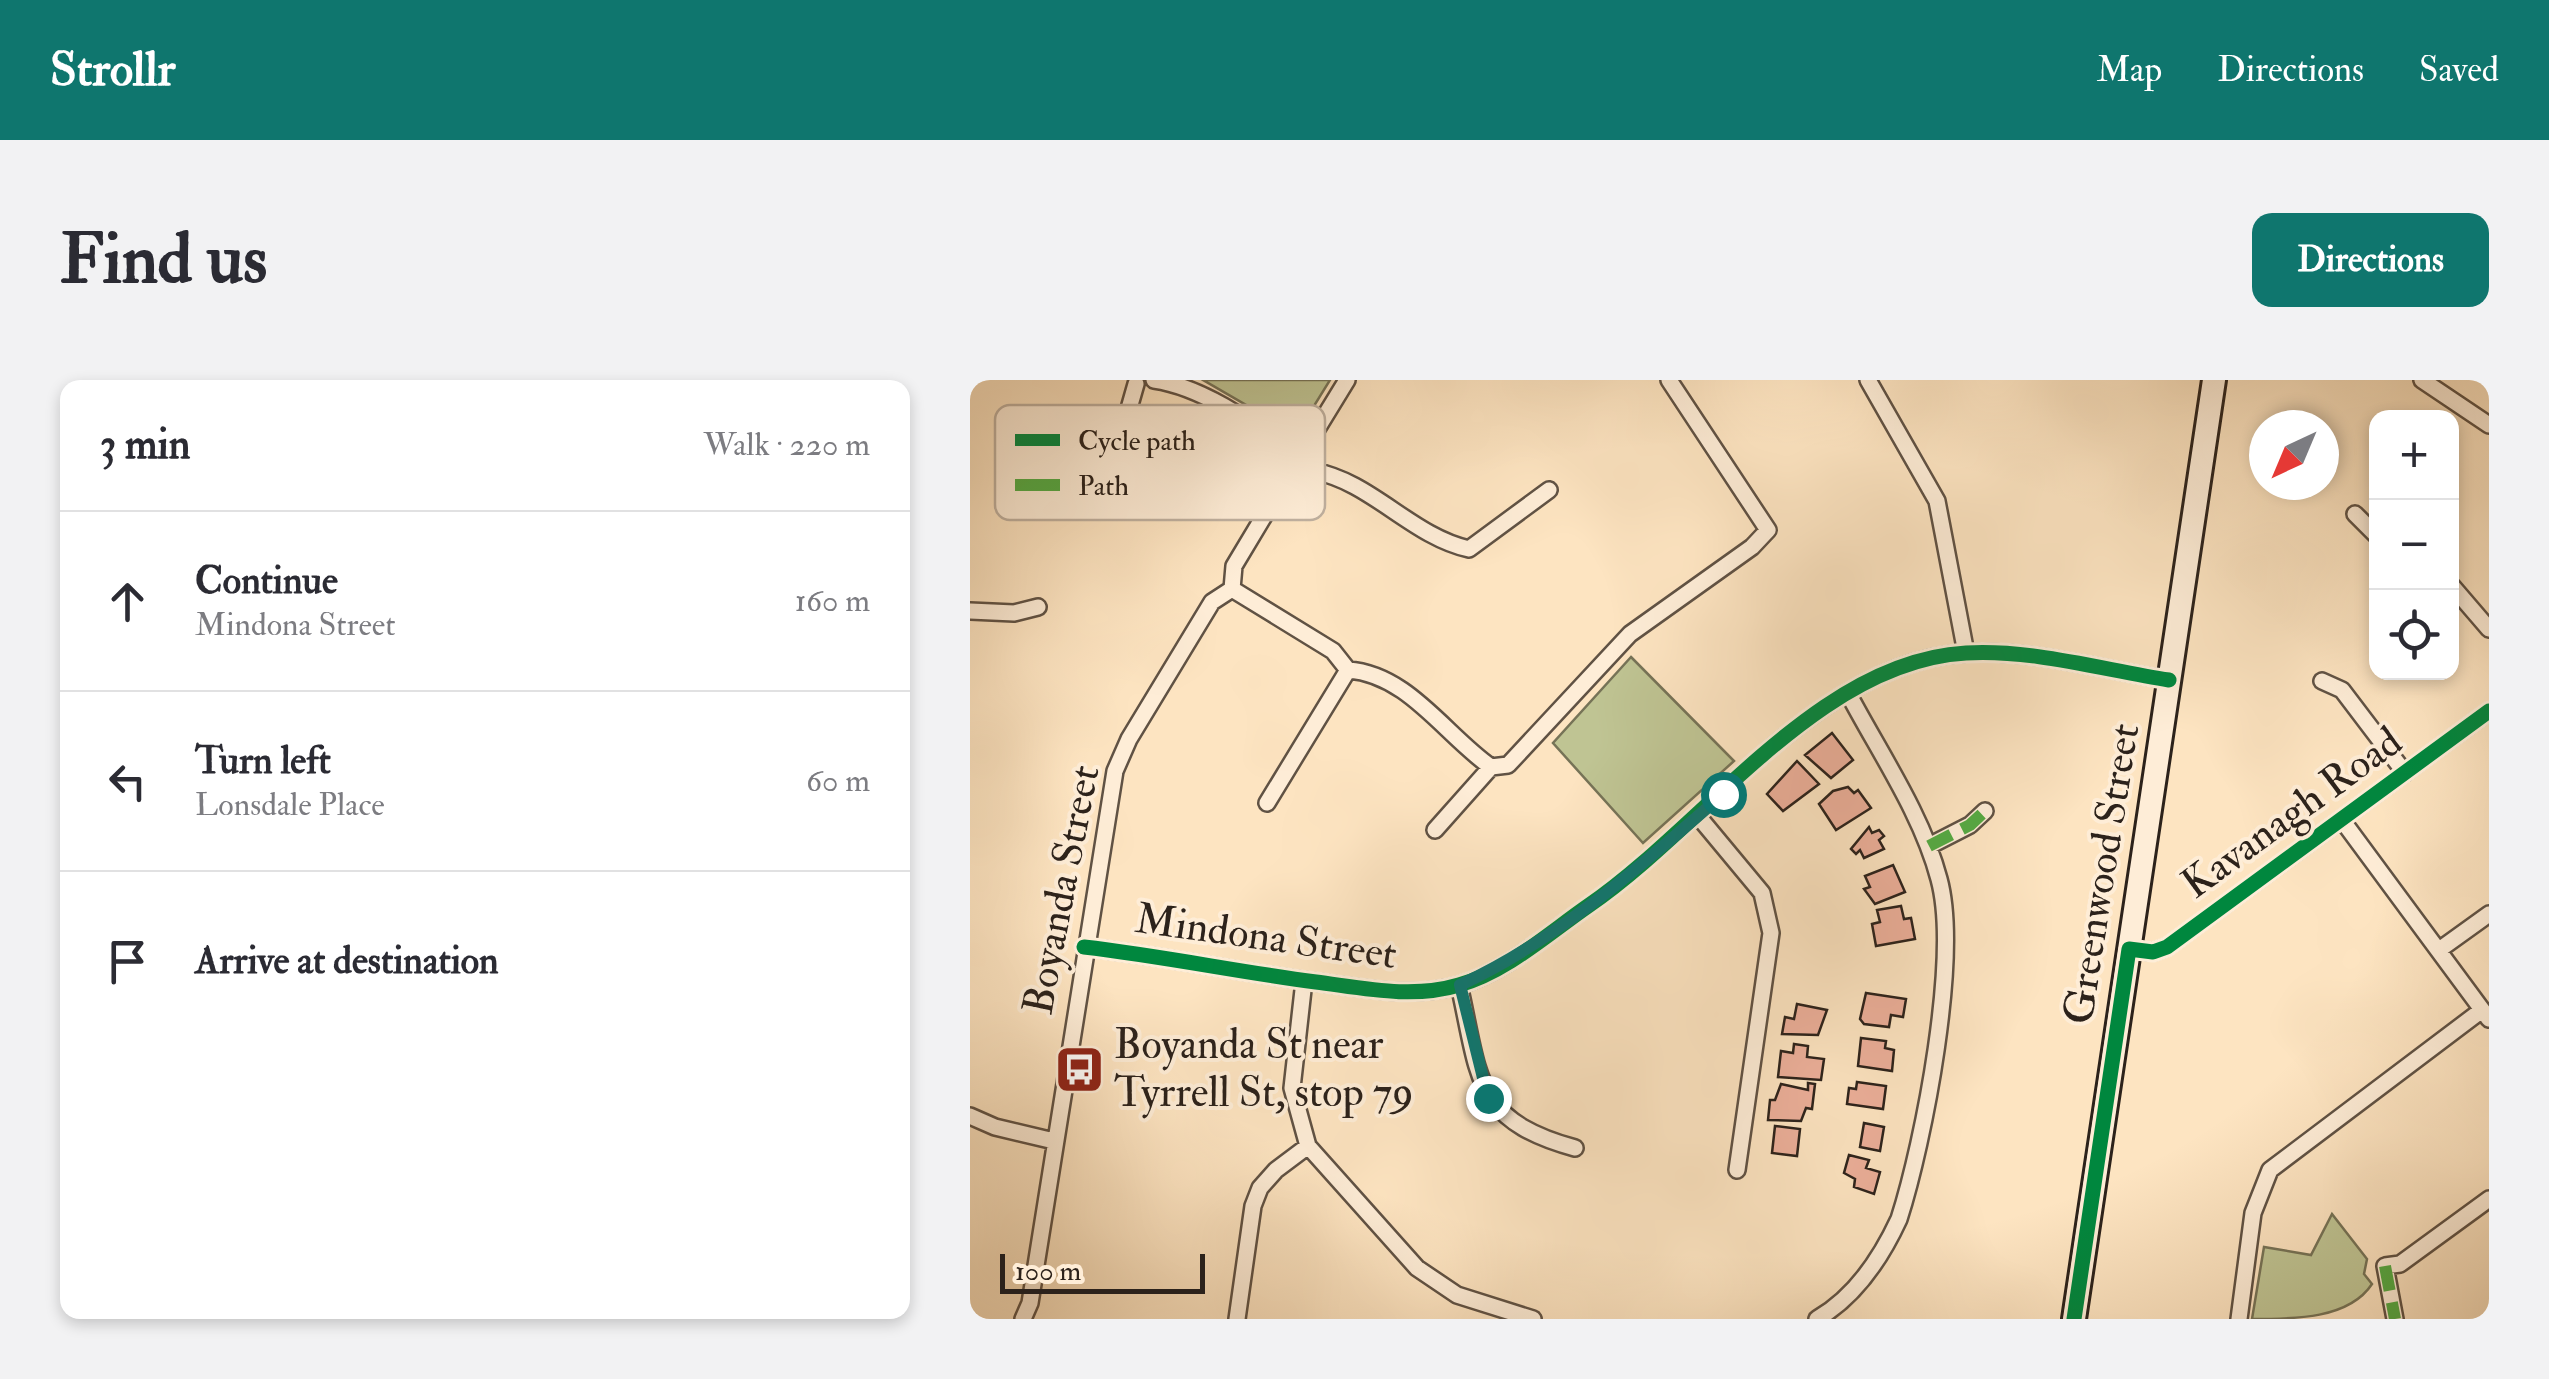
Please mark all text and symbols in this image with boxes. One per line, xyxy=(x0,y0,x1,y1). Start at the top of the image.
text: Strollr xyxy=(50,40,175,100)
text: Map xyxy=(2096,48,2162,92)
text: Directions xyxy=(2217,48,2364,92)
text: Saved xyxy=(2419,48,2499,92)
button: Directions xyxy=(2252,213,2489,307)
text: Find us xyxy=(60,216,267,304)
legend xyxy=(995,405,1325,520)
north arrow xyxy=(2249,410,2339,500)
map controls xyxy=(2369,410,2459,680)
button: + xyxy=(2369,410,2459,500)
text: 3 min xyxy=(100,419,190,471)
text: Cycle path xyxy=(1078,424,1196,459)
text: Walk · 220 m xyxy=(703,425,870,465)
text: Path xyxy=(1078,469,1129,504)
button: − xyxy=(2369,500,2459,590)
text: Continue xyxy=(195,557,338,605)
icon: ahead xyxy=(100,574,155,629)
text: 160 m xyxy=(795,581,870,621)
button: locate xyxy=(2369,590,2459,680)
text: Mindona Street xyxy=(195,605,396,645)
street label: Kavanagh Road xyxy=(2172,716,2412,910)
street label: Greenwood Street xyxy=(2053,720,2151,1028)
text: Turn left xyxy=(195,737,331,785)
icon: left xyxy=(100,754,155,809)
text: 60 m xyxy=(806,761,870,801)
street label: Boyanda Street xyxy=(1012,761,1112,1019)
route start xyxy=(1701,772,1747,818)
text: Lonsdale Place xyxy=(195,785,385,825)
street label: Mindona Street xyxy=(1132,893,1400,981)
icon: arrive xyxy=(100,934,155,989)
text: Arrive at destination xyxy=(195,937,499,985)
place label: Boyanda St near Tyrrell St, stop 79 xyxy=(1114,1019,1413,1119)
bus stop icon: Boyanda St near Tyrrell St, stop 79 xyxy=(1053,1043,1105,1095)
route end xyxy=(1466,1076,1512,1122)
scale bar xyxy=(1000,1249,1205,1294)
text: 100 m xyxy=(1015,1254,1081,1289)

